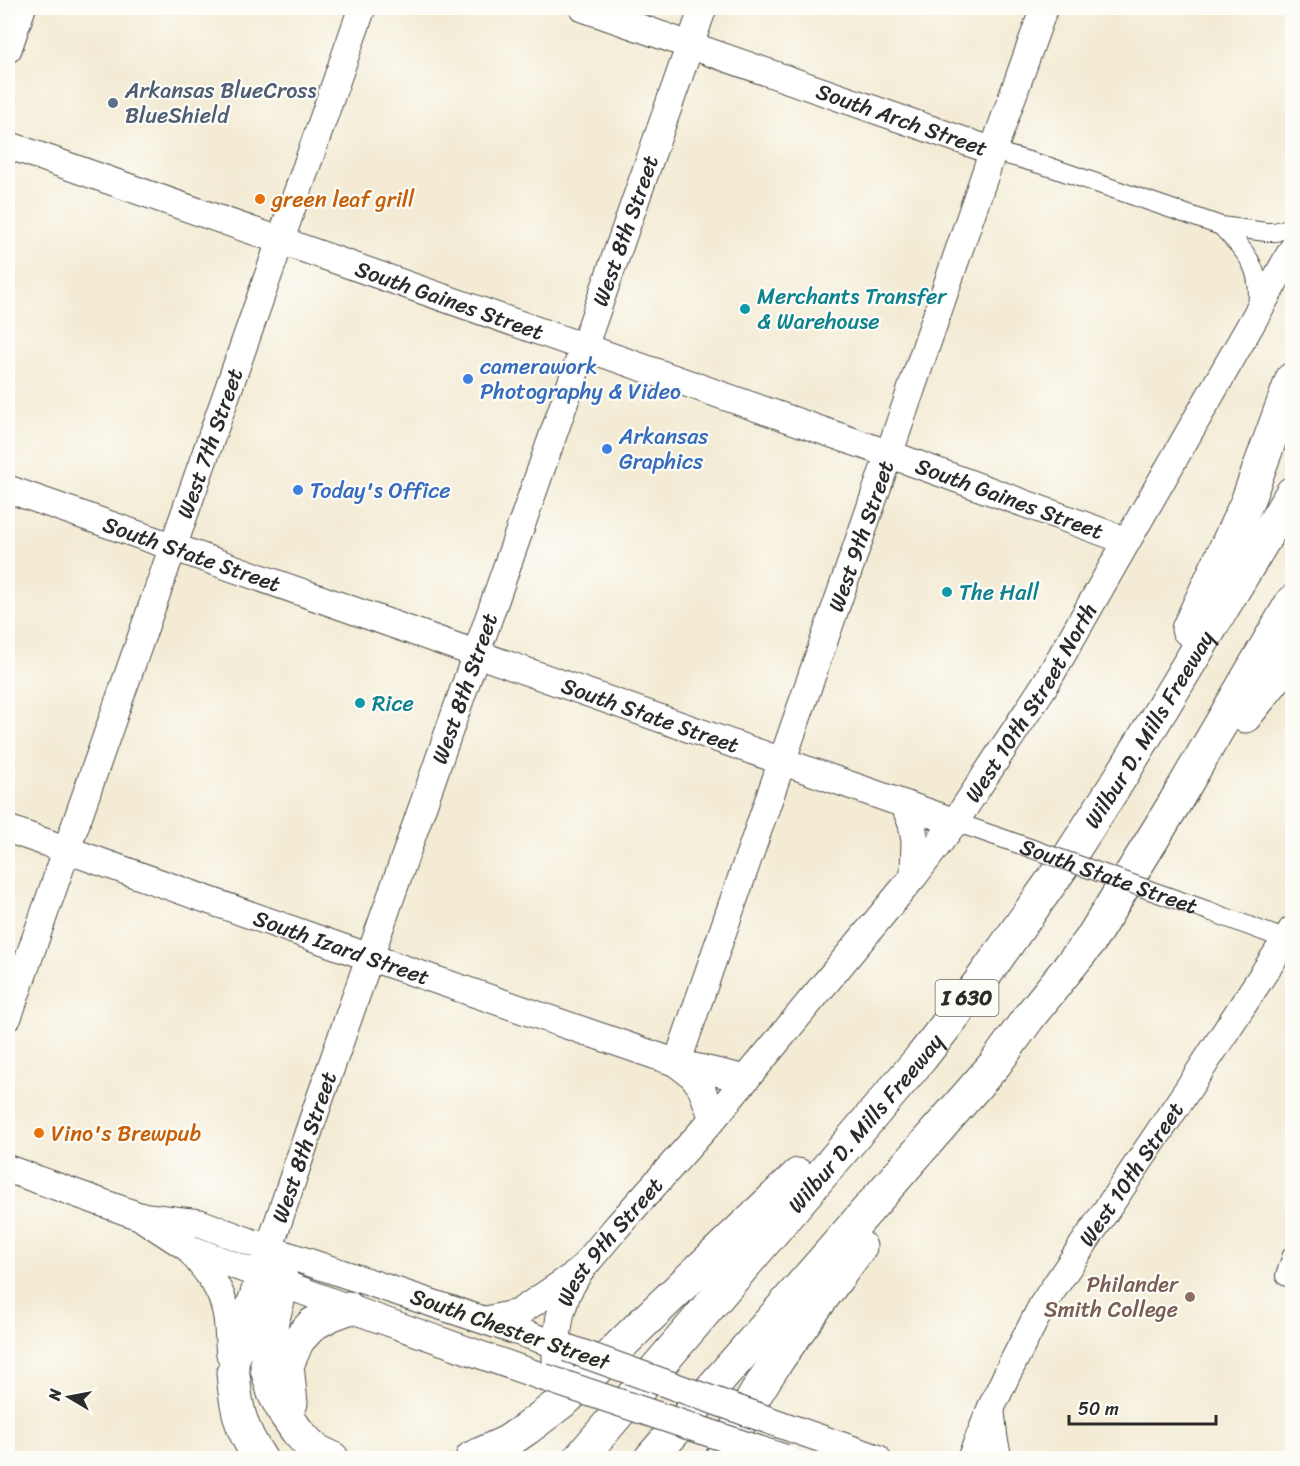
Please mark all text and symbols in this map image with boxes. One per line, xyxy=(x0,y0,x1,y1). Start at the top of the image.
place label: Arkansas BlueCross BlueShield xyxy=(124,71,316,135)
street label: South Arch Street xyxy=(811,71,994,167)
marker: Arkansas BlueCross BlueShield xyxy=(106,96,120,110)
street label: West 8th Street xyxy=(580,149,669,312)
place label: green leaf grill xyxy=(270,180,415,219)
marker: green leaf grill xyxy=(253,192,267,206)
street label: South Gaines Street xyxy=(350,249,550,351)
place label: Merchants Transfer & Warehouse xyxy=(757,277,948,341)
marker: Merchants Transfer & Warehouse xyxy=(738,302,752,316)
place label: camerawork Photography & Video xyxy=(480,347,681,411)
street label: West 7th Street xyxy=(165,362,254,524)
marker: camerawork Photography & Video xyxy=(461,372,475,386)
place label: Arkansas Graphics xyxy=(618,417,709,481)
marker: Arkansas Graphics xyxy=(600,442,614,456)
street label: South Gaines Street xyxy=(910,446,1109,550)
street label: West 9th Street xyxy=(816,455,905,617)
place label: Today's Office xyxy=(310,471,451,510)
marker: Today's Office xyxy=(291,483,305,497)
street label: South State Street xyxy=(98,504,287,603)
place label: The Hall xyxy=(959,573,1040,612)
marker: The Hall xyxy=(940,585,954,599)
street label: West 10th Street North xyxy=(953,595,1108,810)
street label: West 8th Street xyxy=(420,607,509,769)
street label: Wilbur D. Mills Freeway xyxy=(1073,622,1225,836)
street label: South State Street xyxy=(556,666,745,764)
place label: Rice xyxy=(372,684,414,723)
marker: Rice xyxy=(353,696,367,710)
street label: South State Street xyxy=(1015,827,1203,925)
street label: South Izard Street xyxy=(248,898,435,996)
road number: I 630 xyxy=(936,980,998,1016)
street label: Wilbur D. Mills Freeway xyxy=(777,1024,954,1222)
street label: West 8th Street xyxy=(260,1065,348,1228)
street label: West 10th Street xyxy=(1068,1093,1194,1254)
place label: Vino's Brewpub xyxy=(51,1114,201,1153)
marker: Vino's Brewpub xyxy=(32,1126,46,1140)
street label: West 9th Street xyxy=(545,1167,673,1311)
place label: Philander Smith College xyxy=(1044,1265,1180,1329)
street label: South Chester Street xyxy=(405,1277,616,1382)
marker: Philander Smith College xyxy=(1183,1290,1197,1304)
north arrow xyxy=(39,1367,99,1427)
text: N xyxy=(39,1386,70,1403)
scale bar xyxy=(1069,1388,1216,1426)
text: 50 m xyxy=(1078,1393,1119,1425)

